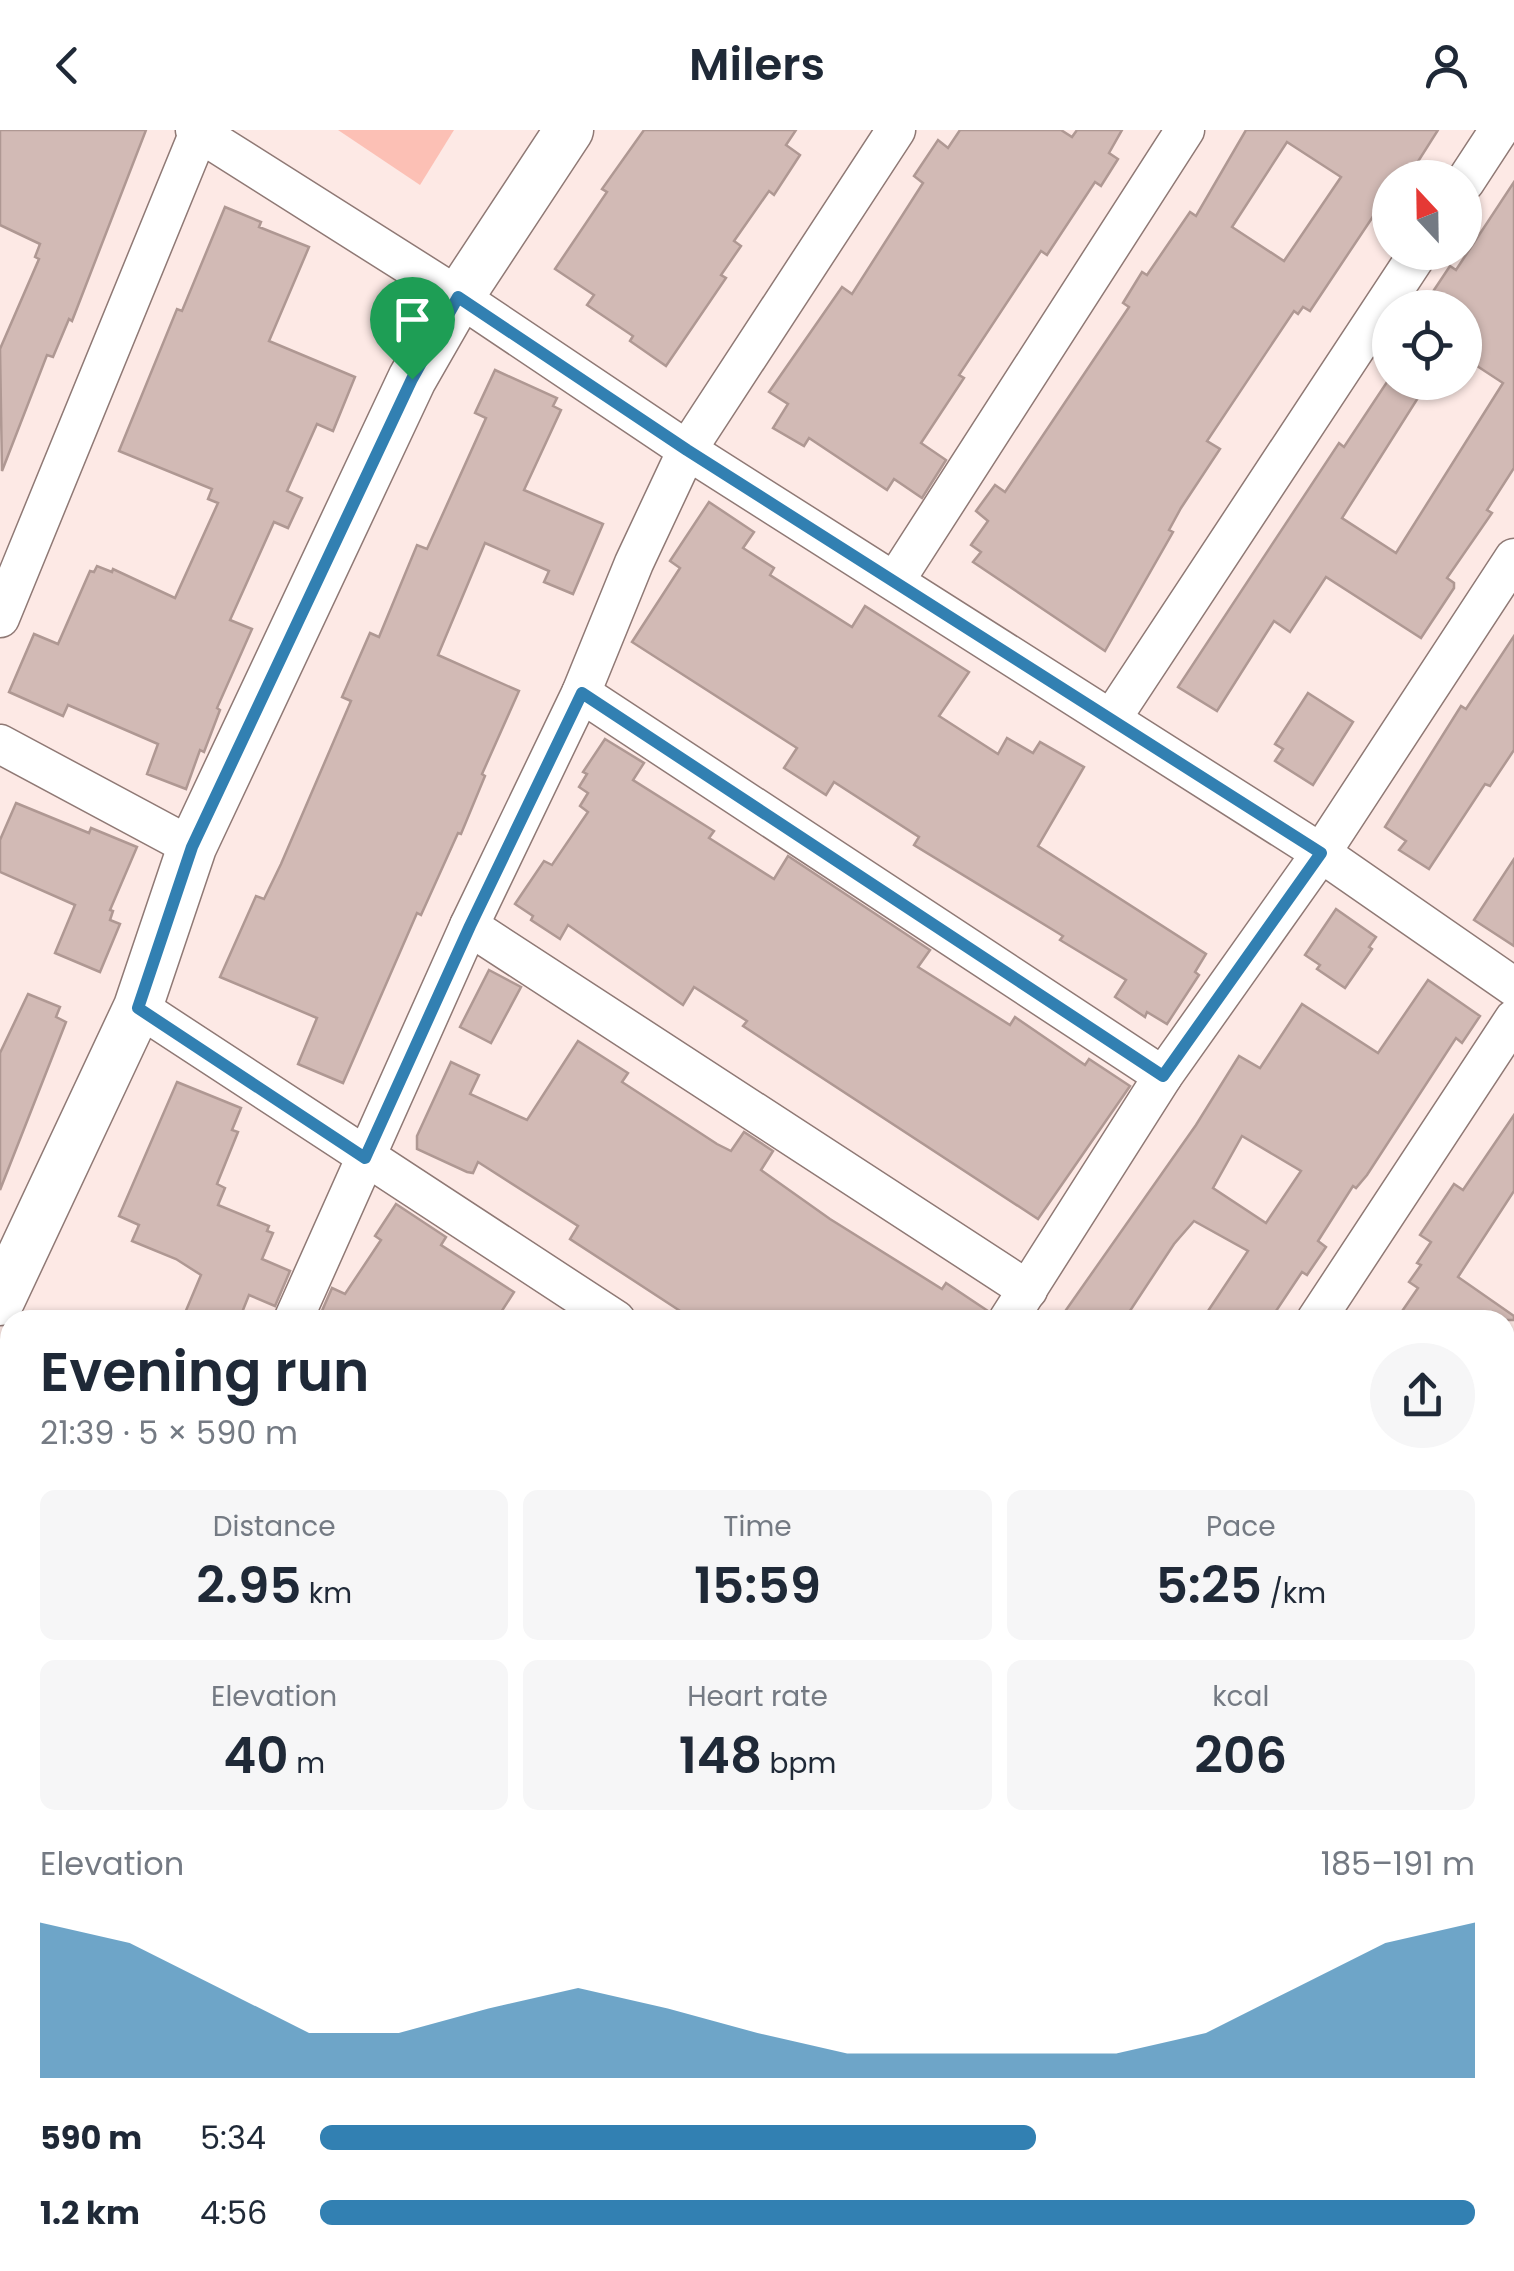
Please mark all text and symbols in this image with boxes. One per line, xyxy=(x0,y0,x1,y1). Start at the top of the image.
text: Milers xyxy=(689,33,825,96)
icon: back xyxy=(40,38,95,93)
icon: person xyxy=(1419,38,1474,93)
north arrow xyxy=(1372,160,1482,270)
map controls xyxy=(1372,160,1482,400)
pin xyxy=(370,277,455,380)
button: locate xyxy=(1372,290,1482,400)
icon: arrive xyxy=(385,292,440,347)
text: Evening run xyxy=(40,1333,369,1410)
button: share xyxy=(1370,1343,1475,1448)
text: 21:39 · 5 × 590 m xyxy=(40,1410,298,1455)
text: Distance xyxy=(213,1507,336,1546)
text: Time xyxy=(723,1507,792,1546)
text: Pace xyxy=(1206,1507,1276,1546)
text: 2.95 xyxy=(196,1550,301,1621)
text: 15:59 xyxy=(694,1550,821,1621)
text: 5:25 xyxy=(1156,1550,1262,1621)
text: km xyxy=(301,1574,352,1613)
text: /km xyxy=(1262,1574,1326,1613)
text: Elevation xyxy=(211,1677,337,1716)
text: Heart rate xyxy=(687,1677,828,1716)
text: kcal xyxy=(1212,1677,1269,1716)
text: 40 xyxy=(223,1720,289,1791)
text: 148 xyxy=(679,1720,762,1791)
text: 206 xyxy=(1194,1720,1287,1791)
text: m xyxy=(289,1744,325,1783)
text: bpm xyxy=(762,1744,836,1783)
text: Elevation xyxy=(40,1841,184,1886)
text: 185–191 m xyxy=(1321,1841,1475,1886)
text: 590 m xyxy=(40,2115,142,2160)
text: 5:34 xyxy=(200,2115,266,2160)
text: 1.2 km xyxy=(40,2190,140,2235)
text: 4:56 xyxy=(200,2190,267,2235)

